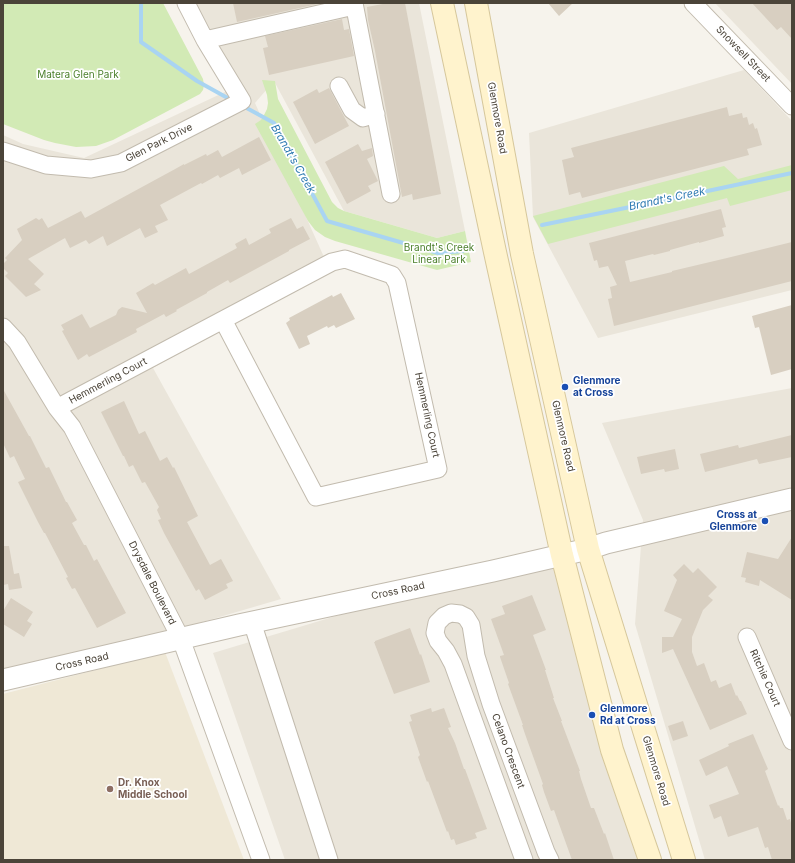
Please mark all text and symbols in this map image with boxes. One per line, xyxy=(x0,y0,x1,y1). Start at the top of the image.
street label: Snowsell Street xyxy=(713,23,773,85)
park label: Matera Glen Park xyxy=(37,69,119,81)
street label: Glenmore Road xyxy=(485,81,509,155)
street label: Glen Park Drive xyxy=(124,121,194,165)
water label: Brandt's Creek xyxy=(268,122,318,196)
water label: Brandt's Creek xyxy=(628,184,706,214)
park label: Brandt's Creek Linear Park xyxy=(404,242,474,266)
street label: Hemmerling Court xyxy=(67,355,149,407)
street label: Hemmerling Court xyxy=(412,371,442,459)
place label: Glenmore at Cross xyxy=(573,375,620,398)
marker: Glenmore at Cross xyxy=(560,382,570,392)
street label: Glenmore Road xyxy=(549,399,577,473)
place label: Cross at Glenmore xyxy=(710,509,757,532)
marker: Cross at Glenmore xyxy=(760,516,770,526)
street label: Drysdale Boulevard xyxy=(126,539,178,627)
street label: Cross Road xyxy=(370,579,426,603)
street label: Ritchie Court xyxy=(747,648,783,708)
street label: Cross Road xyxy=(54,650,110,674)
place label: Glenmore Rd at Cross xyxy=(600,703,656,726)
marker: Glenmore Rd at Cross xyxy=(587,710,597,720)
street label: Celano Crescent xyxy=(489,712,527,790)
street label: Glenmore Road xyxy=(640,734,672,808)
place label: Dr. Knox Middle School xyxy=(118,777,187,800)
marker: Dr. Knox Middle School xyxy=(105,784,115,794)

